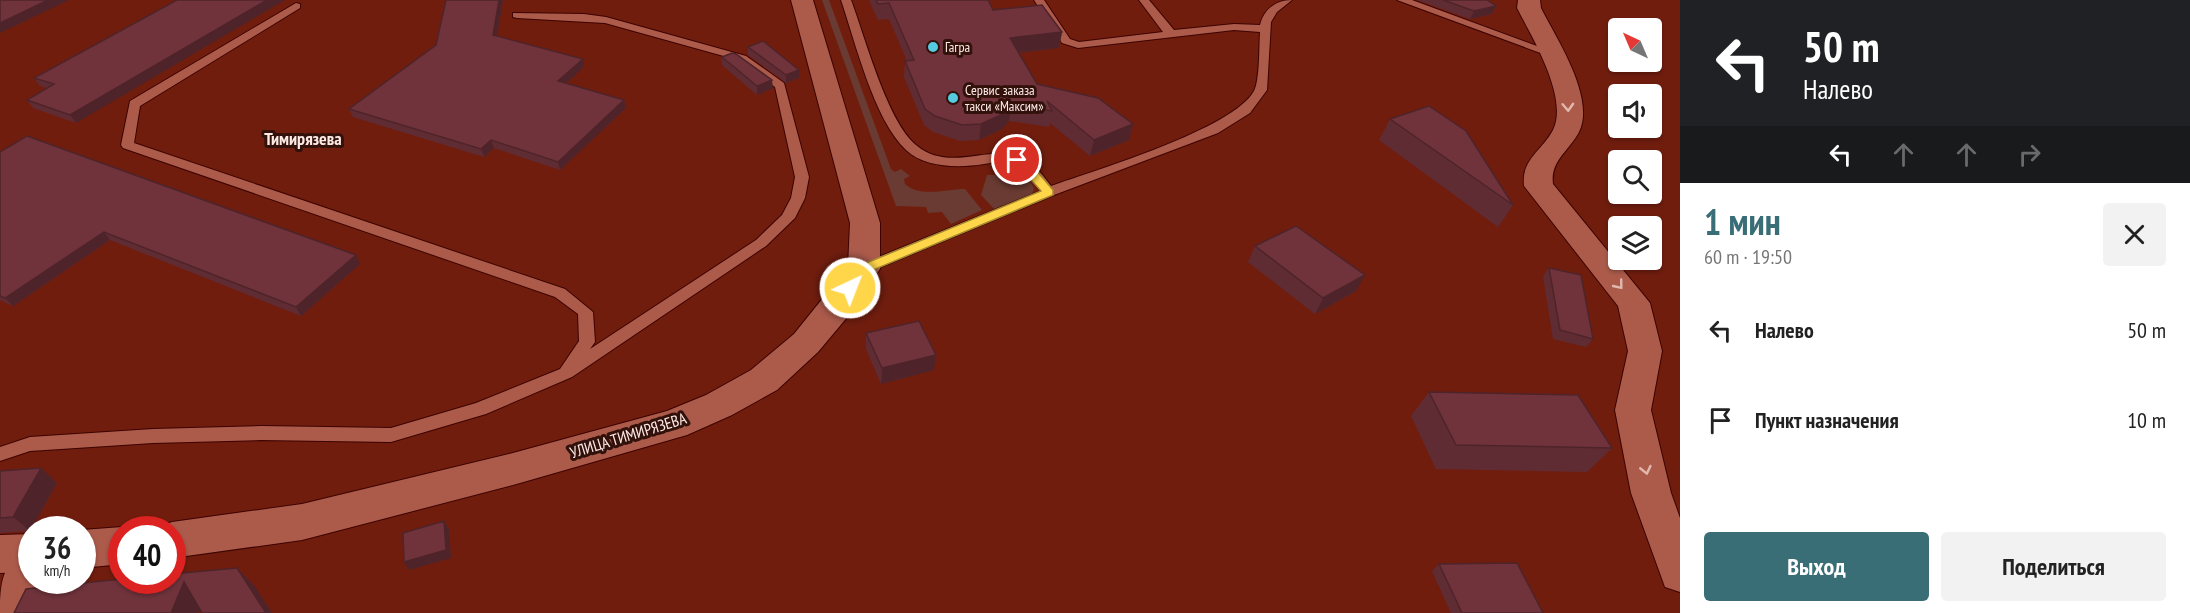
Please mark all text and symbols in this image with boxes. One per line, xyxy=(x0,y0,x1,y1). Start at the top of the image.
north arrow xyxy=(1608,18,1662,72)
map controls xyxy=(1608,18,1662,270)
text: 50 m xyxy=(1803,19,1880,74)
icon: left xyxy=(1704,24,1782,102)
place label: Гагра xyxy=(945,38,970,56)
marker: Гагра xyxy=(926,40,940,54)
text: Налево xyxy=(1803,72,1873,106)
place label: Сервис заказа такси «Максим» xyxy=(965,81,1044,115)
button: sound xyxy=(1608,84,1662,138)
marker: Сервис заказа такси «Максим» xyxy=(946,91,960,105)
one-way arrow xyxy=(1562,103,1575,112)
district label: Тимирязева xyxy=(264,127,342,150)
pin xyxy=(991,134,1042,185)
icon: left xyxy=(1824,138,1857,171)
icon: ahead xyxy=(1887,138,1920,171)
icon: ahead xyxy=(1950,138,1983,171)
icon: right xyxy=(2013,138,2046,171)
icon: arrive xyxy=(1000,143,1033,176)
button: search xyxy=(1608,150,1662,204)
text: 1 мин xyxy=(1704,198,1781,245)
button: close xyxy=(2103,203,2166,266)
button: layers xyxy=(1608,216,1662,270)
text: 60 m · 19:50 xyxy=(1704,244,1792,270)
position arrow xyxy=(818,256,882,320)
one-way arrow xyxy=(1611,278,1622,289)
icon: left xyxy=(1704,314,1737,347)
text: Налево xyxy=(1755,316,1814,344)
text: 50 m xyxy=(2127,316,2166,344)
icon: arrive xyxy=(1704,404,1737,437)
text: Пункт назначения xyxy=(1755,406,1899,434)
text: 10 m xyxy=(2127,406,2166,434)
street label: УЛИЦА ТИМИРЯЗЕВА xyxy=(567,408,689,462)
one-way arrow xyxy=(1639,465,1652,475)
speed limit sign: 40 xyxy=(108,516,186,594)
text: 36 xyxy=(43,528,71,567)
button: Выход xyxy=(1704,532,1929,601)
button: Поделиться xyxy=(1941,532,2166,601)
text: km/h xyxy=(44,561,70,580)

